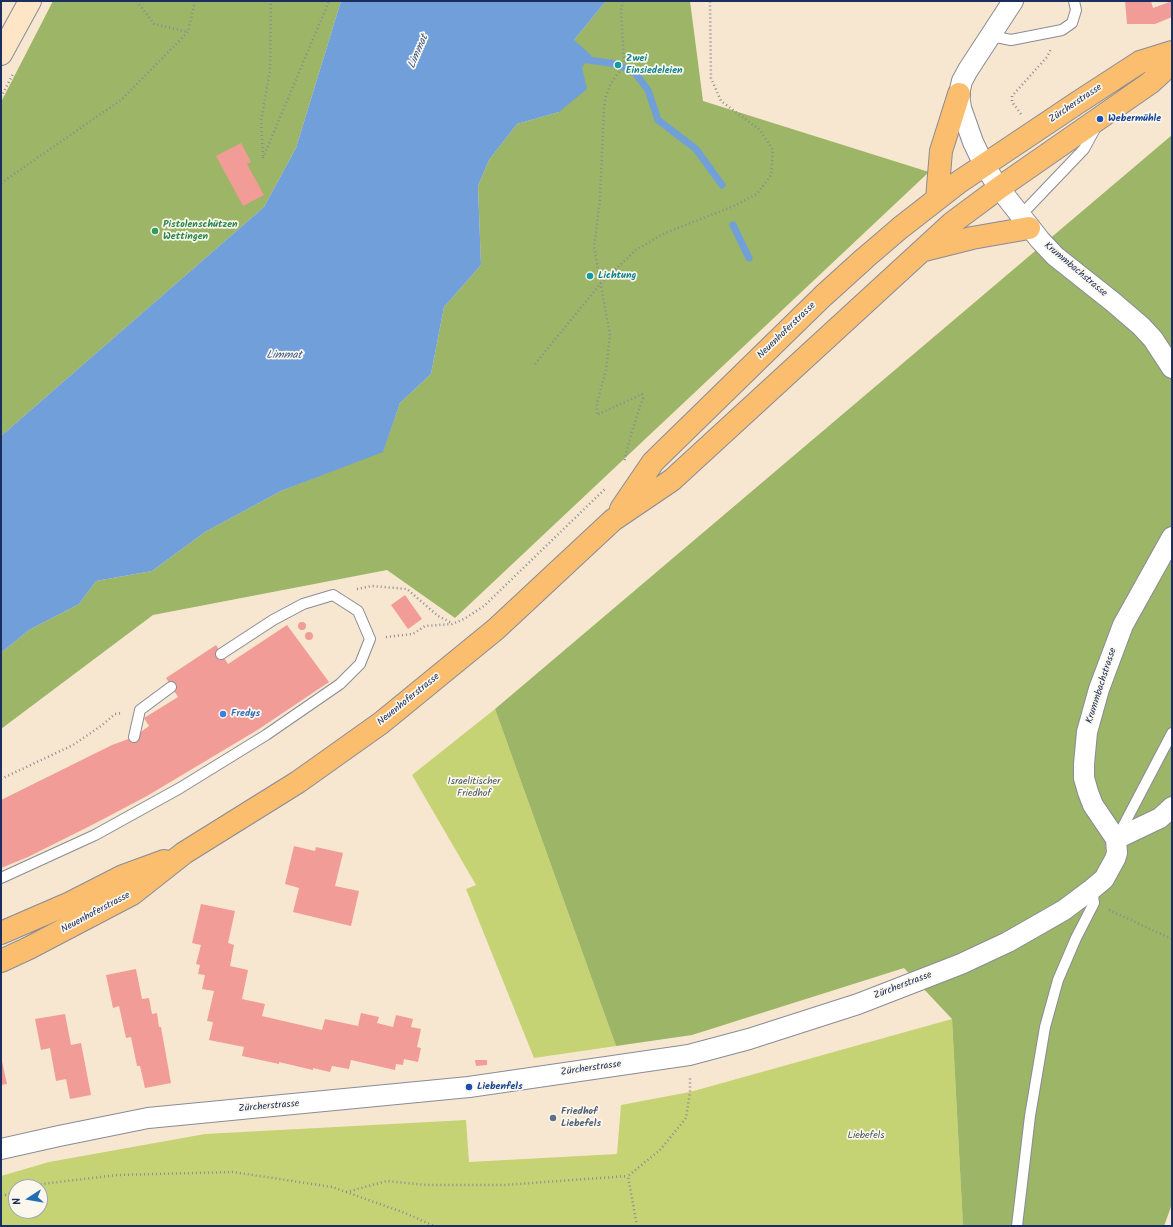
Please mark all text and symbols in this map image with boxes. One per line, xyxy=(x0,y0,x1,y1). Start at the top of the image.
water label: Limmat xyxy=(406,33,432,71)
place label: Zwei Einsiedeleien xyxy=(626,53,683,76)
marker: Zwei Einsiedeleien xyxy=(613,60,623,70)
street label: Zürcherstrasse xyxy=(1047,82,1105,126)
place label: Webermühle xyxy=(1108,113,1161,125)
marker: Webermühle xyxy=(1095,114,1105,124)
place label: Pistolenschützen Wettingen xyxy=(163,219,238,242)
marker: Pistolenschützen Wettingen xyxy=(150,226,160,236)
street label: Krummbachstrasse xyxy=(1041,240,1109,300)
place label: Lichtung xyxy=(598,270,636,282)
marker: Lichtung xyxy=(585,271,595,281)
street label: Neuenhoferstrasse xyxy=(755,300,819,362)
water label: Limmat xyxy=(266,349,302,363)
street label: Krummbachstrasse xyxy=(1084,647,1120,725)
street label: Neuenhoferstrasse xyxy=(375,671,443,729)
place label: Fredys xyxy=(231,708,260,720)
marker: Fredys xyxy=(218,709,228,719)
park label: Israelitischer Friedhof xyxy=(448,776,500,800)
street label: Neuenhoferstrasse xyxy=(59,890,133,936)
street label: Zürcherstrasse xyxy=(872,969,934,1003)
street label: Zürcherstrasse xyxy=(560,1059,622,1079)
place label: Liebenfels xyxy=(477,1081,523,1093)
marker: Liebenfels xyxy=(464,1082,474,1092)
street label: Zürcherstrasse xyxy=(238,1098,300,1116)
place label: Friedhof Liebefels xyxy=(561,1106,601,1130)
marker: Friedhof Liebefels xyxy=(548,1113,558,1123)
park label: Liebefels xyxy=(847,1130,885,1142)
north arrow xyxy=(8,1179,48,1219)
text: N xyxy=(8,1196,27,1207)

